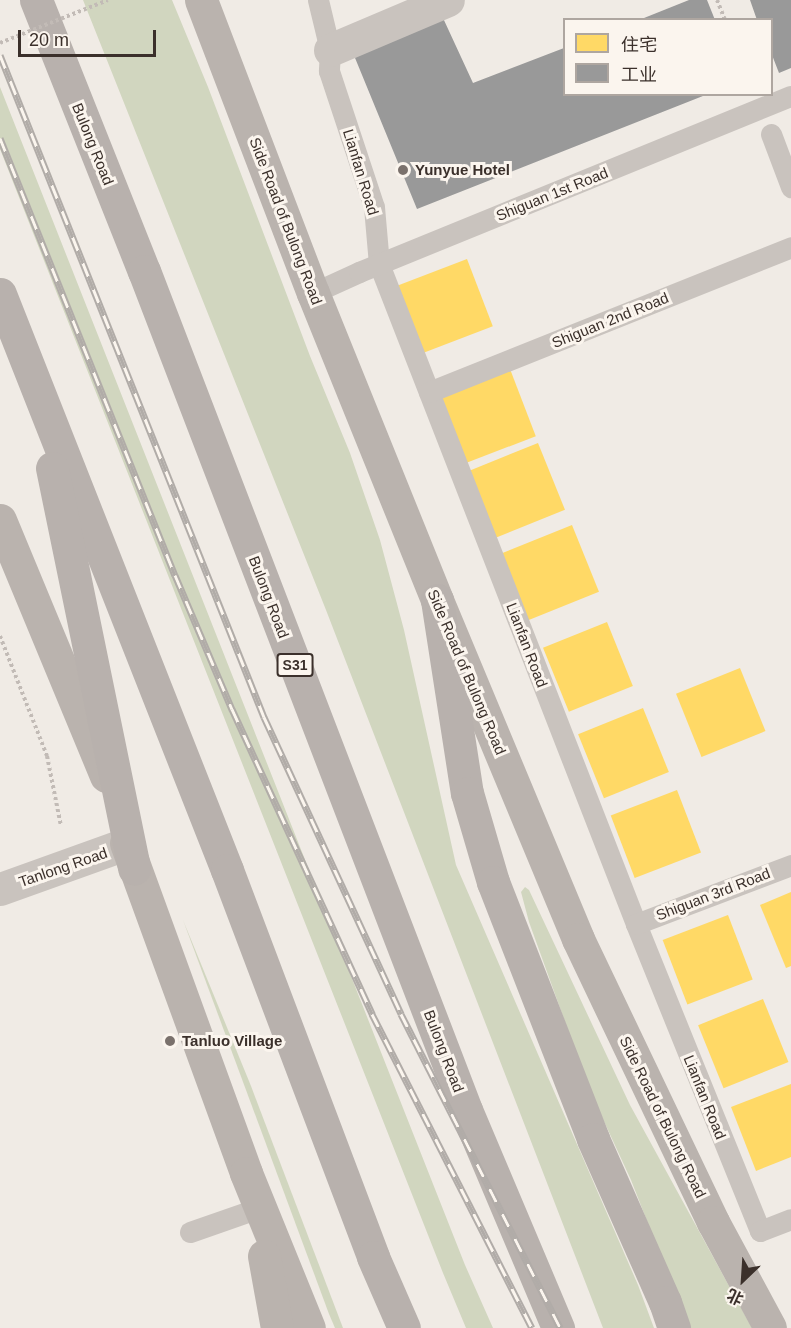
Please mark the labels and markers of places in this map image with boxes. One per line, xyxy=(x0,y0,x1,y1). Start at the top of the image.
place label: Yunyue Hotel xyxy=(415,161,510,179)
marker: Yunyue Hotel xyxy=(396,163,410,177)
place label: Tanluo Village xyxy=(182,1032,282,1050)
marker: Tanluo Village xyxy=(163,1034,177,1048)

